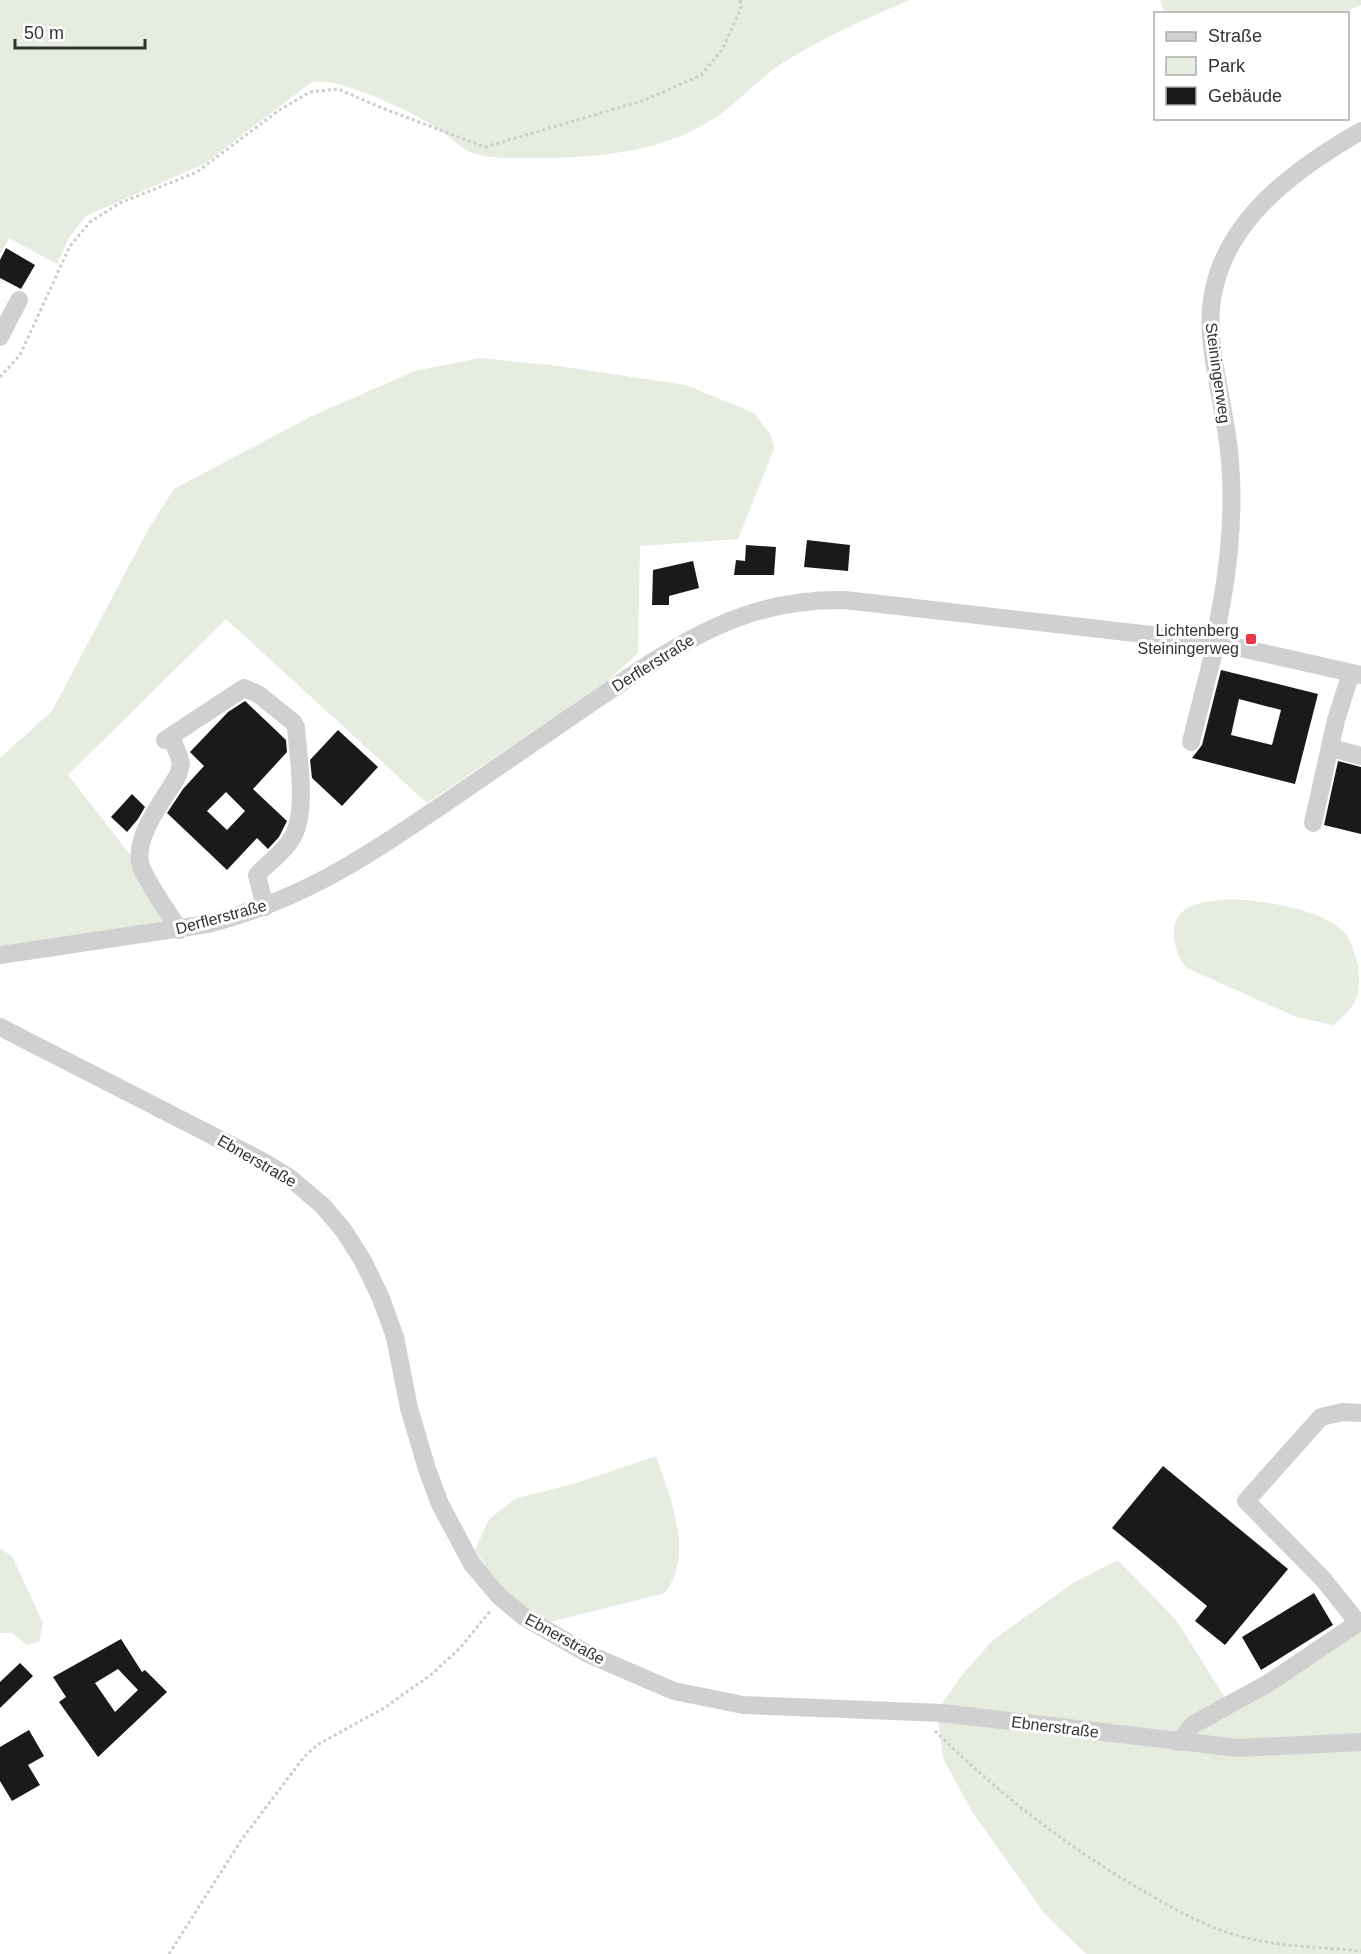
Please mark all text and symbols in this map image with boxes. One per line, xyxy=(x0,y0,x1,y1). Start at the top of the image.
scale bar xyxy=(15,12,146,50)
legend xyxy=(1154,12,1349,120)
text: 50 m xyxy=(24,23,64,43)
text: Straße xyxy=(1208,26,1262,46)
text: Park xyxy=(1208,56,1246,76)
text: Gebäude xyxy=(1208,86,1282,106)
street label: Steiningerweg xyxy=(1203,322,1233,424)
place label: Lichtenberg Steiningerweg xyxy=(1138,622,1239,657)
street label: Derflerstraße xyxy=(609,631,697,695)
marker: Lichtenberg Steiningerweg xyxy=(1244,632,1258,646)
street label: Derflerstraße xyxy=(174,897,268,937)
street label: Ebnerstraße xyxy=(215,1132,299,1190)
street label: Ebnerstraße xyxy=(522,1610,608,1668)
street label: Ebnerstraße xyxy=(1010,1713,1100,1741)

